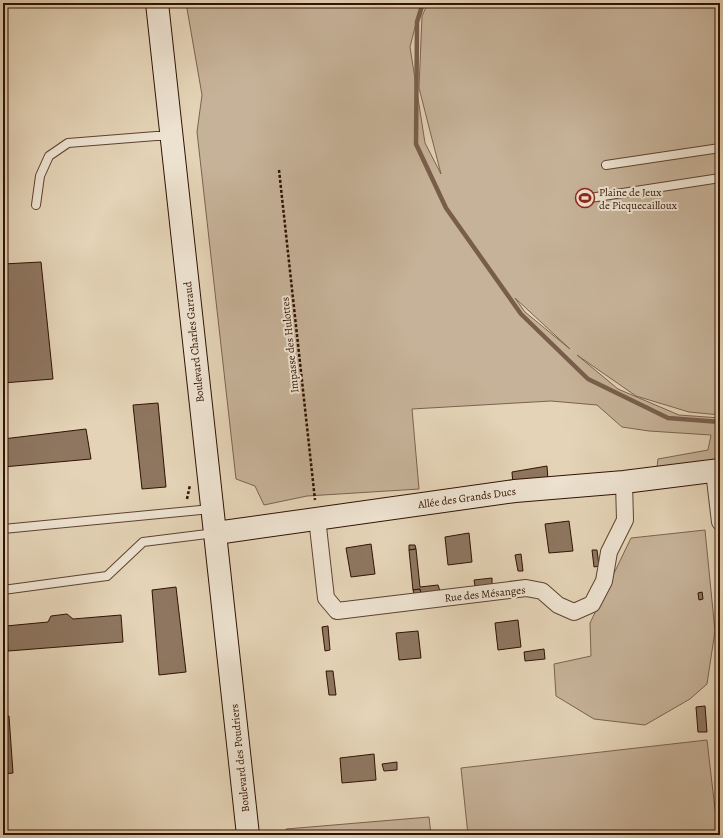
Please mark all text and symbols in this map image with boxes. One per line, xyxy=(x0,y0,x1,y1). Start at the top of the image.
place label: Plaine de Jeux de Picquecailloux xyxy=(599,185,678,213)
sports icon: Plaine de Jeux de Picquecailloux xyxy=(574,187,596,209)
street label: Boulevard Charles Garraud xyxy=(180,281,208,403)
street label: Impasse des Hulottes xyxy=(278,296,302,394)
street label: Allée des Grands Ducs xyxy=(416,484,517,512)
street label: Rue des Mésanges xyxy=(444,582,526,606)
street label: Boulevard des Poudriers xyxy=(227,703,253,813)

